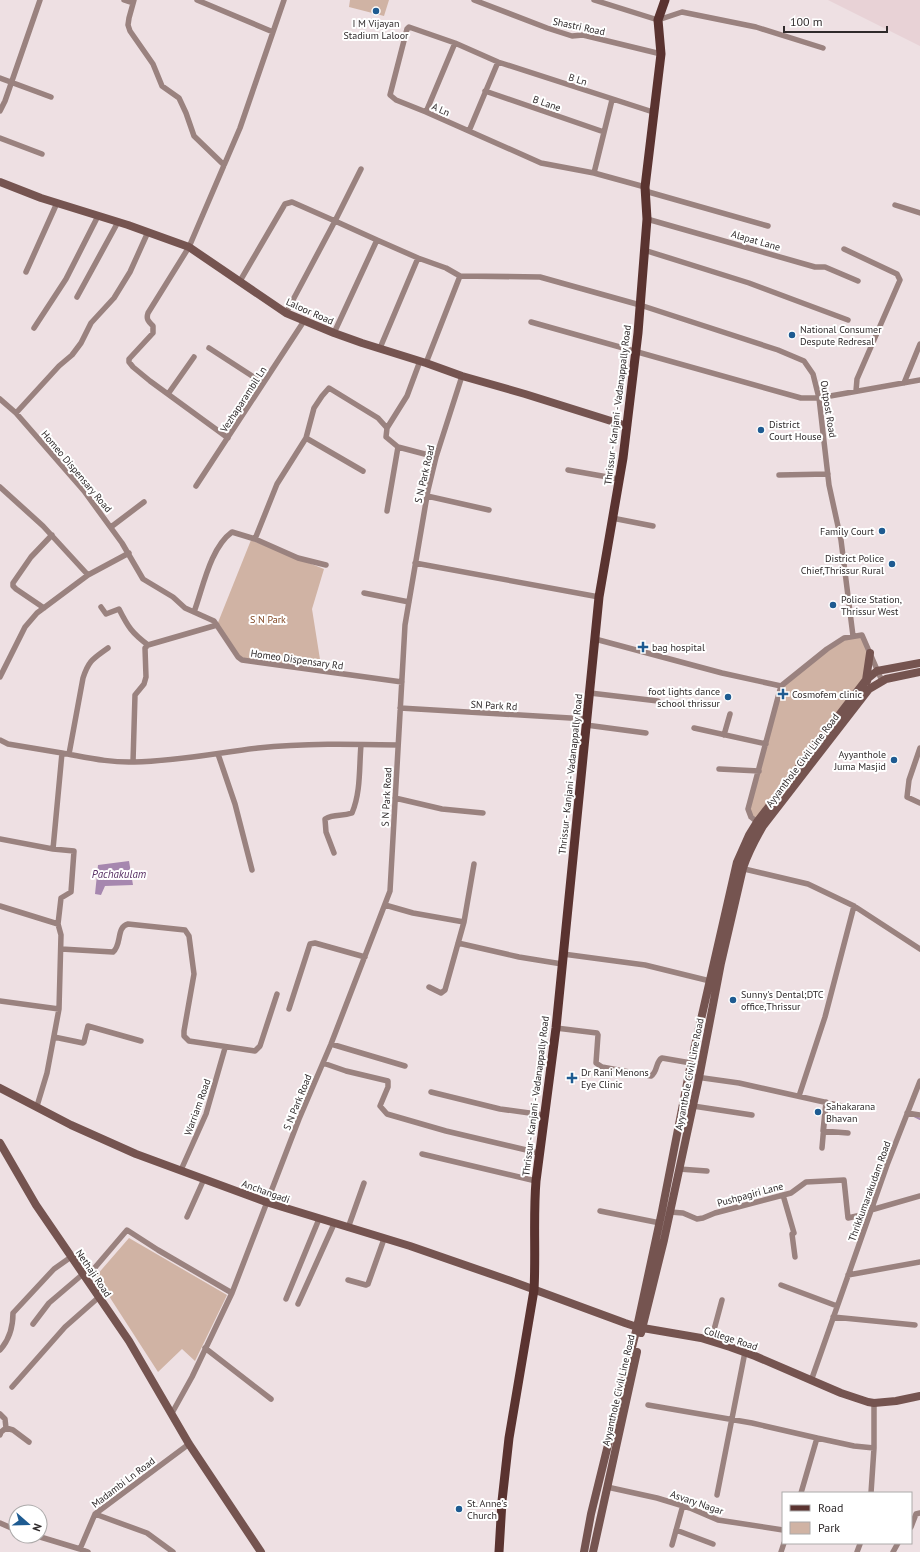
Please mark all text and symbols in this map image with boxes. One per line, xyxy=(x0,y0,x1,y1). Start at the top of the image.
marker: I M Vijayan Stadium Laloor xyxy=(371,6,381,16)
scale bar xyxy=(784,8,887,34)
text: 100 m xyxy=(790,14,823,29)
street label: Shastri Road xyxy=(551,15,606,38)
place label: I M Vijayan Stadium Laloor xyxy=(344,17,409,42)
street label: B Ln xyxy=(567,70,589,89)
street label: B Lane xyxy=(531,93,563,114)
street label: A Ln xyxy=(430,100,452,119)
street label: Alapat Lane xyxy=(730,227,782,254)
street label: Laloor Road xyxy=(284,295,336,328)
place label: National Consumer Despute Redresal xyxy=(800,323,882,348)
street label: Thrissur - Kanjani - Vadanappally Road xyxy=(601,324,634,486)
marker: National Consumer Despute Redresal xyxy=(787,330,797,340)
street label: Vezhaparambil Ln xyxy=(217,364,270,435)
street label: Outpost Road xyxy=(818,379,839,439)
place label: District Court House xyxy=(769,418,822,443)
marker: District Court House xyxy=(756,425,766,435)
street label: Homeo Dispensary Road xyxy=(38,428,115,515)
street label: S N Park Road xyxy=(411,444,437,504)
place label: Family Court xyxy=(820,525,875,538)
marker: Family Court xyxy=(877,526,887,536)
place label: District Police Chief,Thrissur Rural xyxy=(801,552,884,577)
marker: District Police Chief,Thrissur Rural xyxy=(887,559,897,569)
place label: Police Station, Thrissur West xyxy=(841,593,902,618)
marker: Police Station, Thrissur West xyxy=(828,600,838,610)
park label: S N Park xyxy=(250,613,286,626)
marker: bag hospital xyxy=(637,641,649,653)
place label: bag hospital xyxy=(652,641,705,654)
street label: Homeo Dispensary Rd xyxy=(250,647,344,672)
place label: foot lights dance school thrissur xyxy=(648,685,721,710)
marker: Cosmofem clinic xyxy=(777,688,789,700)
place label: Cosmofem clinic xyxy=(792,688,862,701)
marker: foot lights dance school thrissur xyxy=(723,692,733,702)
street label: Thrissur - Kanjani - Vadanappally Road xyxy=(556,693,585,855)
street label: SN Park Rd xyxy=(470,698,518,713)
street label: Ayyanthole Civil Line Road xyxy=(763,711,842,810)
place label: Ayyanthole Juma Masjid xyxy=(833,748,886,773)
marker: Ayyanthole Juma Masjid xyxy=(889,755,899,765)
street label: S N Park Road xyxy=(378,767,395,827)
water label: Pachakulam xyxy=(92,867,146,881)
place label: Sunny's Dental;DTC office,Thrissur xyxy=(741,988,824,1013)
marker: Sunny's Dental;DTC office,Thrissur xyxy=(728,995,738,1005)
street label: Thrissur - Kanjani - Vadanappally Road xyxy=(519,1015,552,1177)
street label: Ayyanthole Civil Line Road xyxy=(672,1017,707,1131)
place label: Dr Rani Menons Eye Clinic xyxy=(581,1066,649,1091)
street label: S N Park Road xyxy=(280,1072,315,1132)
marker: Dr Rani Menons Eye Clinic xyxy=(566,1072,578,1084)
street label: Warriam Road xyxy=(181,1077,214,1137)
place label: Sahakarana Bhavan xyxy=(826,1100,875,1125)
marker: Sahakarana Bhavan xyxy=(813,1107,823,1117)
street label: Thrikkumarakudam Road xyxy=(845,1139,894,1243)
street label: Anchangadi xyxy=(240,1177,292,1206)
street label: Pushpagiri Lane xyxy=(716,1179,785,1210)
street label: Nethaji Road xyxy=(73,1247,114,1300)
street label: College Road xyxy=(702,1324,759,1353)
street label: Ayyanthole Civil Line Road xyxy=(599,1333,638,1447)
street label: Madambi Ln Road xyxy=(89,1454,158,1511)
street label: Asvary Nagar xyxy=(668,1487,726,1518)
legend xyxy=(782,1492,912,1544)
place label: St. Anne's Church xyxy=(467,1497,507,1522)
text: Road xyxy=(818,1500,843,1515)
north arrow xyxy=(8,1504,48,1544)
marker: St. Anne's Church xyxy=(454,1504,464,1514)
text: Park xyxy=(818,1520,840,1535)
text: N xyxy=(30,1522,45,1533)

